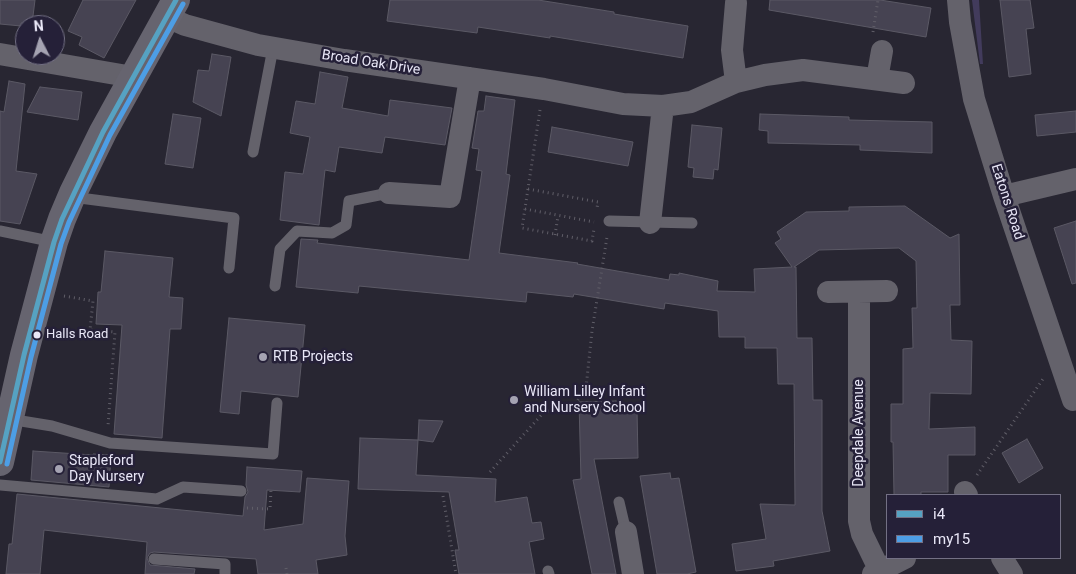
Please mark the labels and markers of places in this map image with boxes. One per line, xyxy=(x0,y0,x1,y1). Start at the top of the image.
place label: Halls Road xyxy=(46,327,108,343)
marker: Halls Road xyxy=(32,330,42,340)
place label: RTB Projects xyxy=(273,349,353,365)
marker: RTB Projects xyxy=(257,351,269,363)
place label: William Lilley Infant and Nursery School xyxy=(524,384,646,417)
marker: William Lilley Infant and Nursery School xyxy=(508,394,520,406)
place label: Stapleford Day Nursery xyxy=(69,453,144,486)
marker: Stapleford Day Nursery xyxy=(53,463,65,475)

